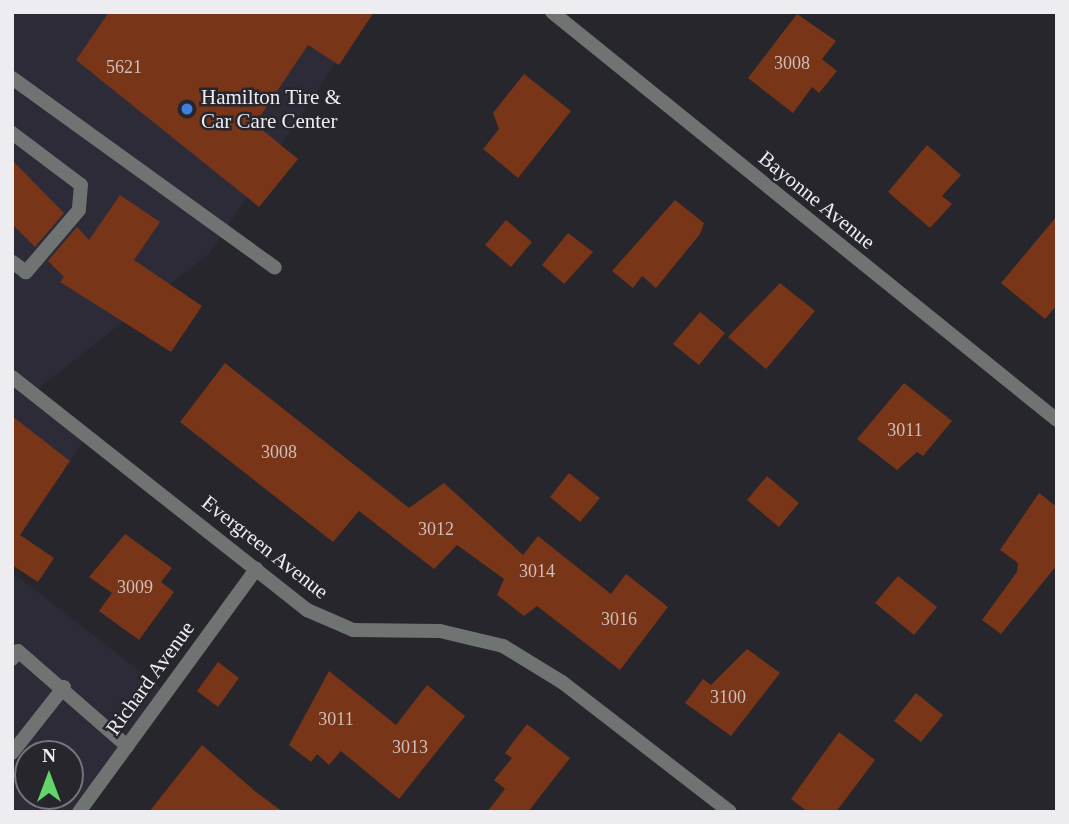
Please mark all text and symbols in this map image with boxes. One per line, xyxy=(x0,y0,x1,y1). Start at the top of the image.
house number: 3008 xyxy=(774,52,810,74)
house number: 5621 xyxy=(106,56,142,78)
place label: Hamilton Tire & Car Care Center xyxy=(201,84,341,134)
marker: Hamilton Tire & Car Care Center xyxy=(179,101,195,117)
street label: Bayonne Avenue xyxy=(753,145,881,255)
house number: 3011 xyxy=(887,419,923,441)
house number: 3008 xyxy=(261,441,297,463)
street label: Evergreen Avenue xyxy=(196,489,334,605)
house number: 3012 xyxy=(418,518,454,540)
house number: 3014 xyxy=(519,560,555,582)
house number: 3009 xyxy=(117,576,153,598)
house number: 3016 xyxy=(601,608,637,630)
street label: Richard Avenue xyxy=(100,616,200,740)
house number: 3100 xyxy=(710,686,746,708)
house number: 3011 xyxy=(318,708,354,730)
house number: 3013 xyxy=(392,736,428,758)
north arrow xyxy=(14,740,84,810)
text: N xyxy=(42,745,56,766)

